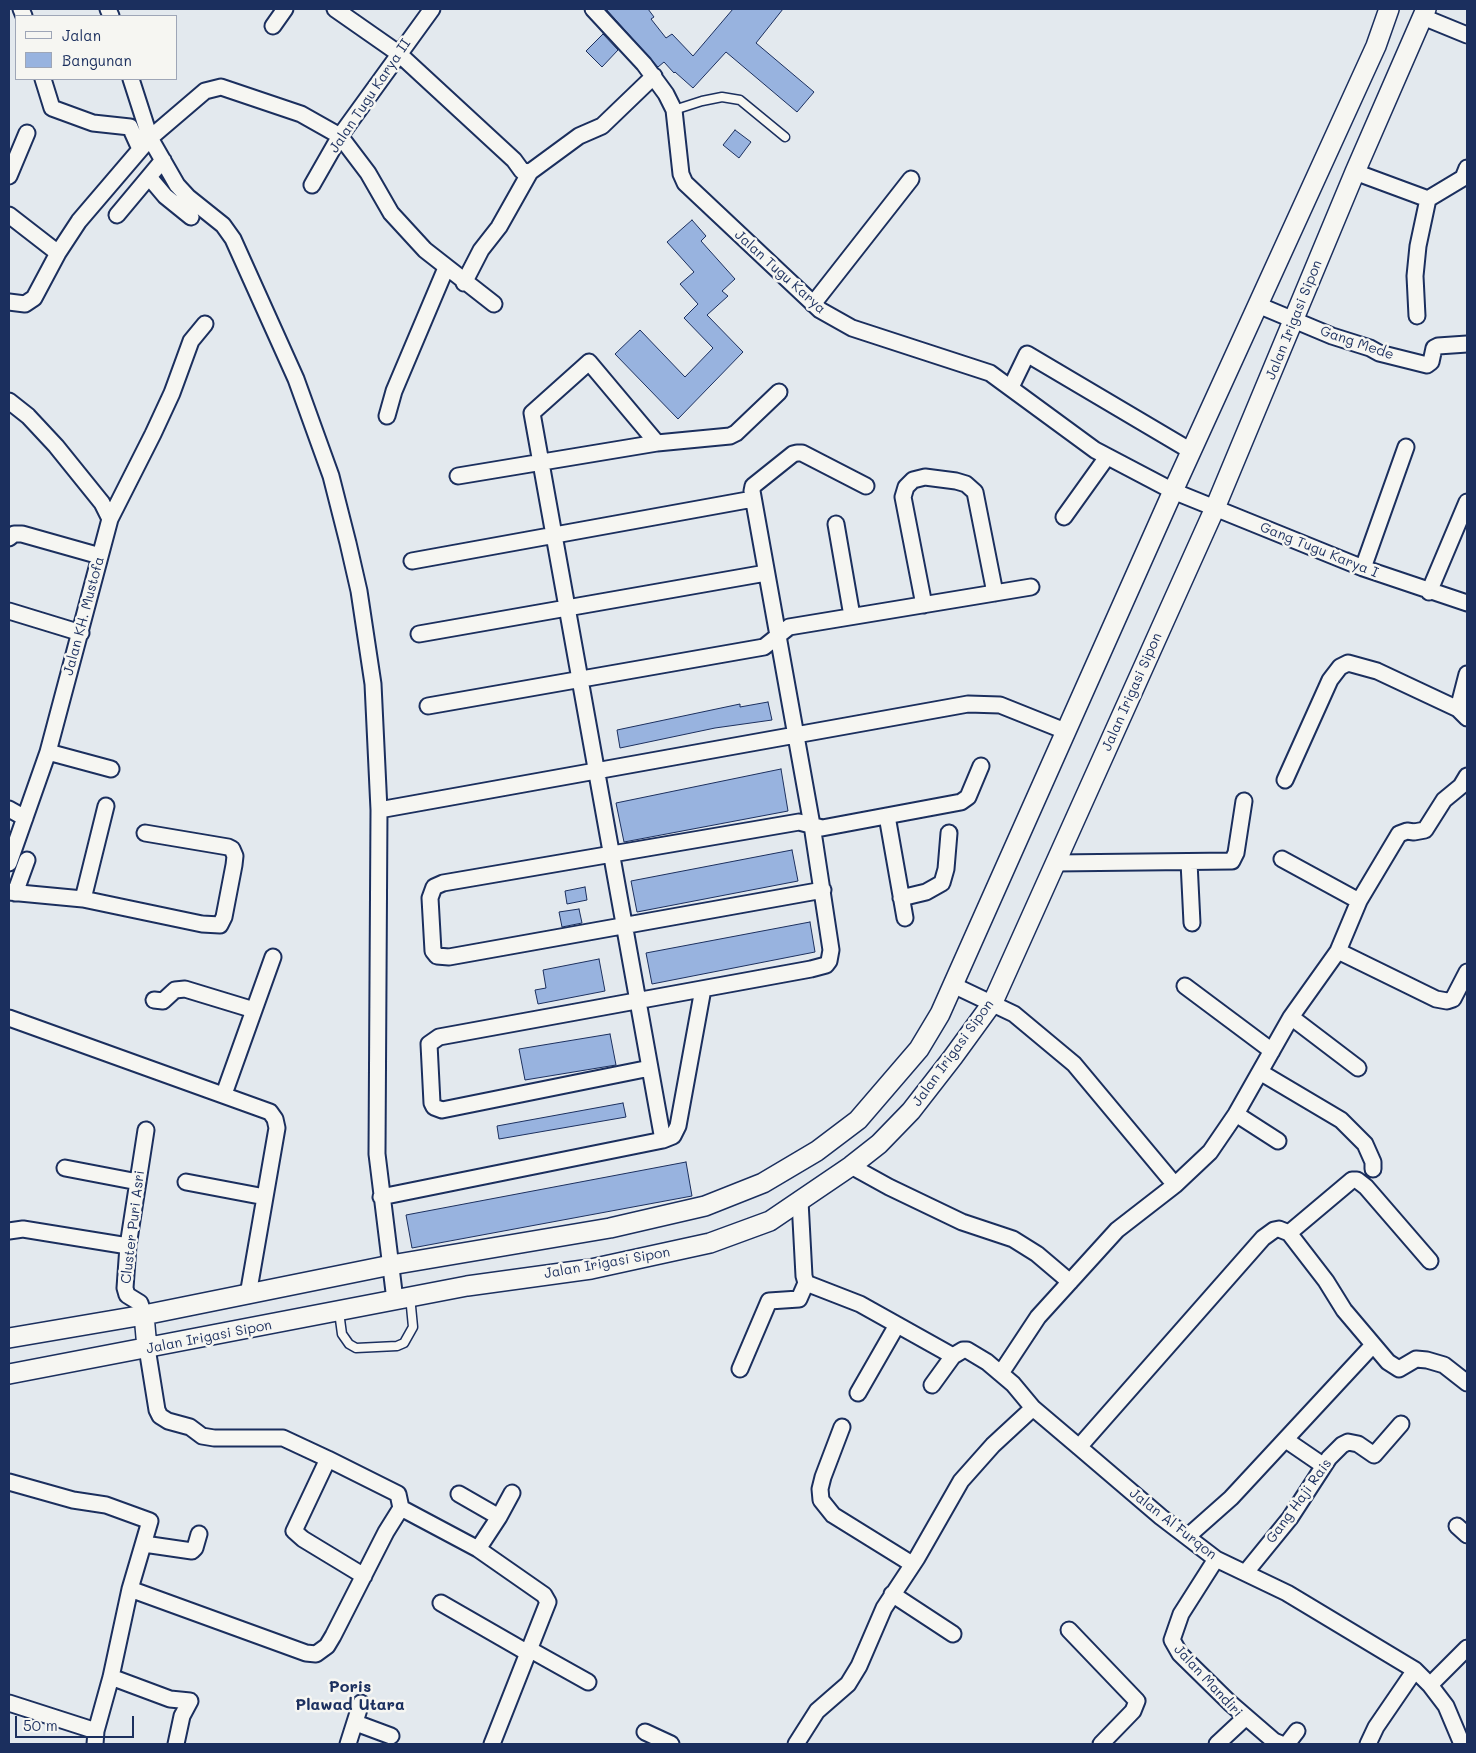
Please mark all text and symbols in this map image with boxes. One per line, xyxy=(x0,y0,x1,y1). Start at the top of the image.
legend xyxy=(15,15,178,80)
text: Jalan xyxy=(62,25,101,45)
street label: Jalan Tugu Karya II xyxy=(326,36,414,156)
text: Bangunan xyxy=(62,50,132,70)
street label: Jalan Tugu Karya xyxy=(731,227,829,317)
street label: Jalan Irigasi Sipon xyxy=(1262,258,1326,382)
street label: Gang Mede xyxy=(1318,323,1396,363)
street label: Gang Tugu Karya I xyxy=(1257,519,1381,581)
street label: Jalan KH. Mustofa xyxy=(60,555,108,677)
street label: Jalan Irigasi Sipon xyxy=(1098,630,1166,754)
street label: Jalan Irigasi Sipon xyxy=(909,996,997,1110)
street label: Cluster Puri Asri xyxy=(118,1169,148,1285)
street label: Jalan Irigasi Sipon xyxy=(543,1244,671,1282)
street label: Jalan Irigasi Sipon xyxy=(145,1317,273,1357)
street label: Gang Haji Rais xyxy=(1263,1455,1335,1547)
street label: Jalan Al Furqon xyxy=(1126,1485,1220,1563)
street label: Jalan Mandiri xyxy=(1170,1641,1246,1721)
district label: Poris Plawad Utara xyxy=(295,1677,405,1715)
scale bar xyxy=(18,1706,136,1738)
text: 50 m xyxy=(23,1715,58,1735)

